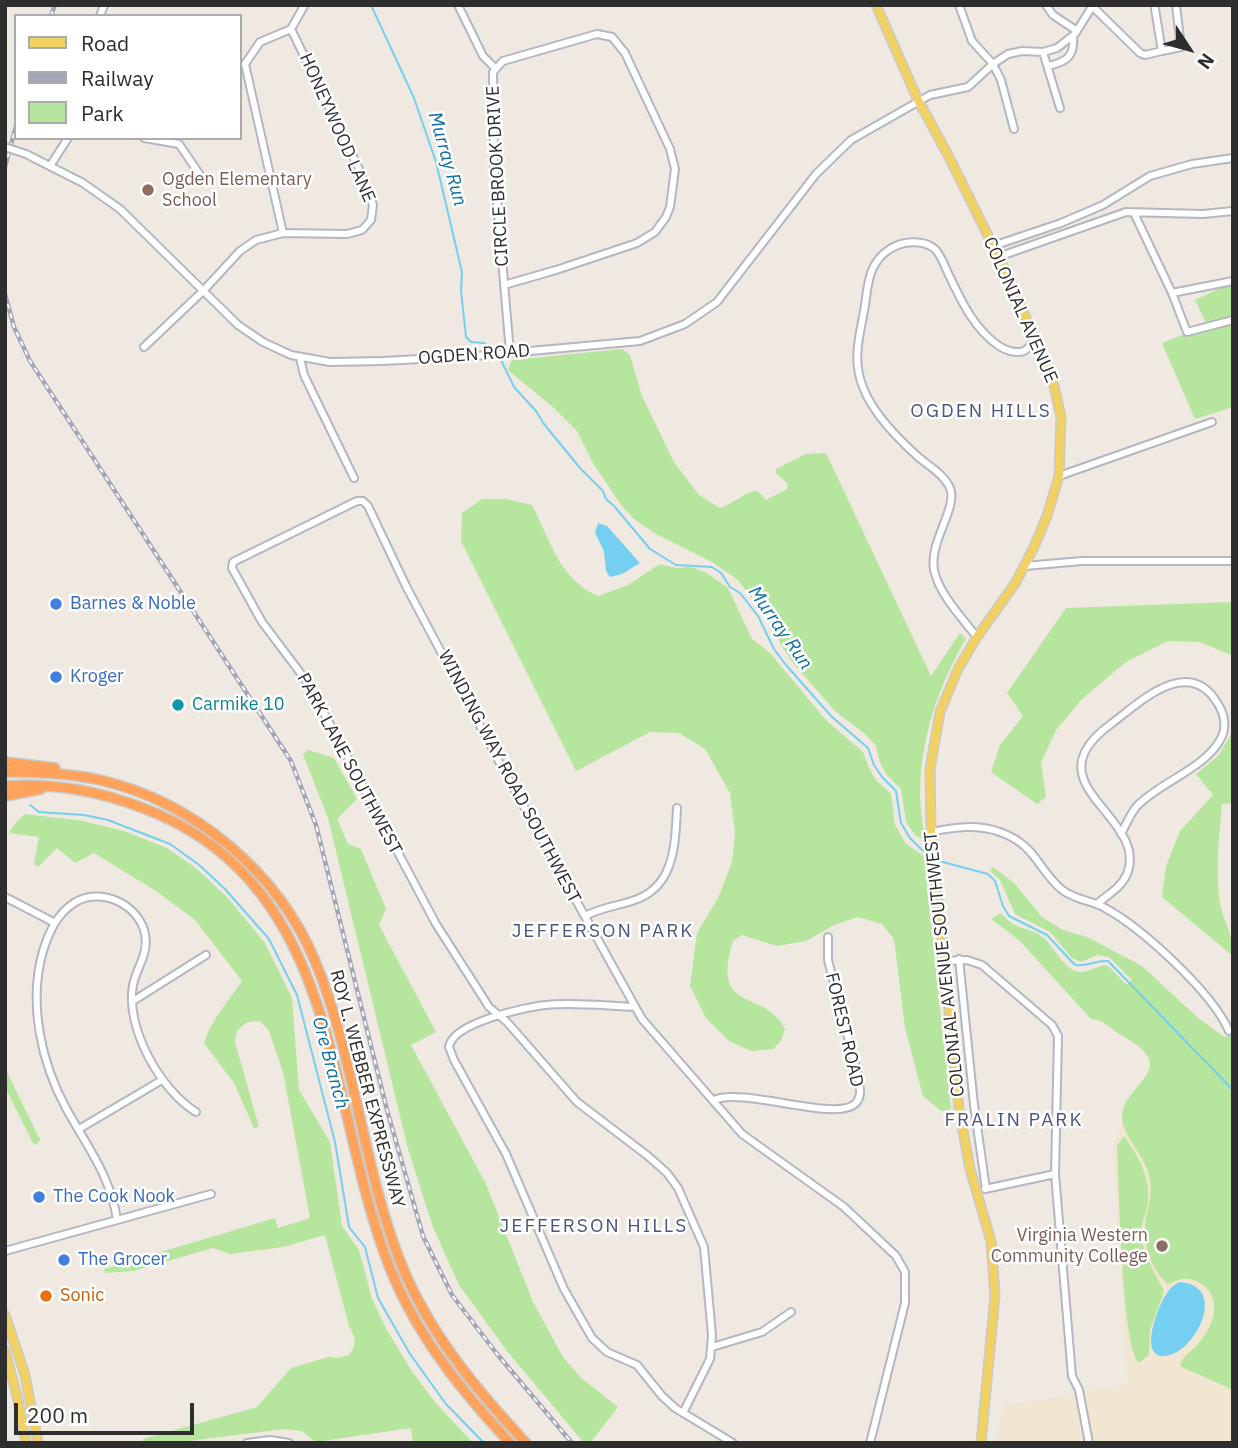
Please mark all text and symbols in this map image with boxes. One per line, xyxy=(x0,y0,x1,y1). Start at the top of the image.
legend xyxy=(14,14,242,140)
north arrow xyxy=(1154,14,1224,84)
text: Road xyxy=(81,29,129,57)
text: N xyxy=(1192,49,1220,74)
street label: HONEYWOOD LANE xyxy=(294,50,380,206)
text: Railway xyxy=(81,64,154,92)
street label: CIRCLE BROOK DRIVE xyxy=(482,85,514,267)
text: Park xyxy=(81,99,124,127)
water label: Murray Run xyxy=(423,109,471,209)
place label: Ogden Elementary School xyxy=(162,169,312,212)
marker: Ogden Elementary School xyxy=(140,182,156,198)
street label: COLONIAL AVENUE xyxy=(978,234,1062,386)
street label: OGDEN ROAD xyxy=(417,340,531,370)
district label: OGDEN HILLS xyxy=(912,401,1050,423)
water label: Murray Run xyxy=(743,582,817,674)
place label: Barnes & Noble xyxy=(70,593,196,615)
marker: Barnes & Noble xyxy=(48,596,64,612)
street label: WINDING WAY ROAD SOUTHWEST xyxy=(433,647,585,907)
place label: Kroger xyxy=(70,666,124,688)
marker: Kroger xyxy=(48,669,64,685)
street label: PARK LANE SOUTHWEST xyxy=(292,669,406,859)
place label: Carmike 10 xyxy=(192,694,285,716)
marker: Carmike 10 xyxy=(170,697,186,713)
street label: COLONIAL AVENUE SOUTHWEST xyxy=(920,830,970,1098)
district label: JEFFERSON PARK xyxy=(513,921,693,943)
street label: ROY L. WEBBER EXPRESSWAY xyxy=(325,967,409,1211)
street label: FOREST ROAD xyxy=(820,971,868,1089)
water label: Ore Branch xyxy=(307,1014,353,1112)
district label: FRALIN PARK xyxy=(946,1110,1082,1132)
place label: The Cook Nook xyxy=(53,1186,175,1208)
marker: The Cook Nook xyxy=(31,1189,47,1205)
district label: JEFFERSON HILLS xyxy=(501,1216,687,1238)
place label: Virginia Western Community College xyxy=(991,1225,1148,1268)
marker: Virginia Western Community College xyxy=(1154,1238,1170,1254)
place label: The Grocer xyxy=(78,1249,167,1271)
marker: The Grocer xyxy=(56,1252,72,1268)
place label: Sonic xyxy=(60,1285,104,1307)
marker: Sonic xyxy=(38,1288,54,1304)
scale bar xyxy=(18,1388,198,1432)
text: 200 m xyxy=(27,1401,88,1429)

